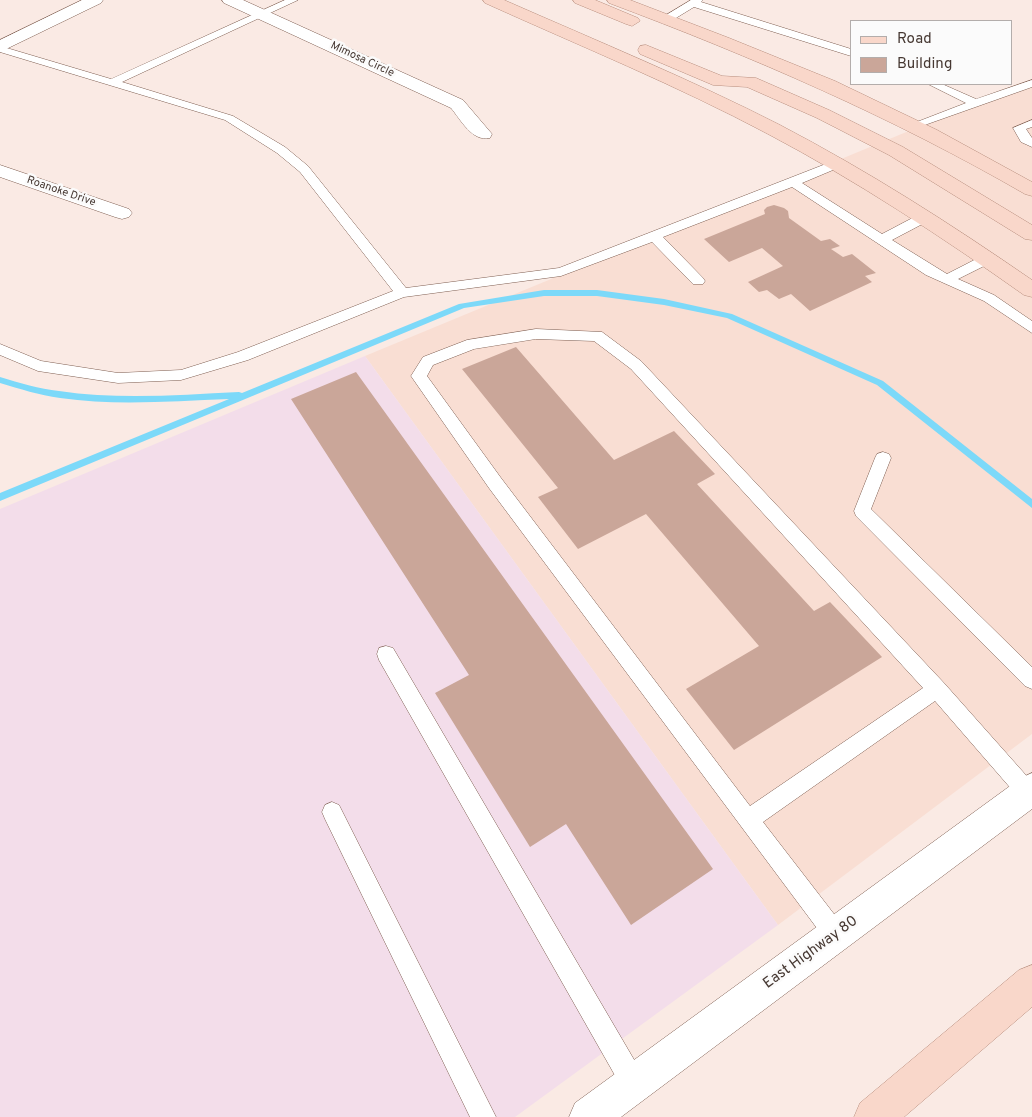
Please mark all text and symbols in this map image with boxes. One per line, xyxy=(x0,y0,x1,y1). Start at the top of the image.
legend xyxy=(850,20,1012,85)
text: Road xyxy=(897,30,932,49)
street label: Mimosa Circle xyxy=(328,39,396,81)
text: Building xyxy=(897,55,952,74)
street label: Roanoke Drive xyxy=(25,174,97,210)
street label: East Highway 80 xyxy=(760,913,862,993)

